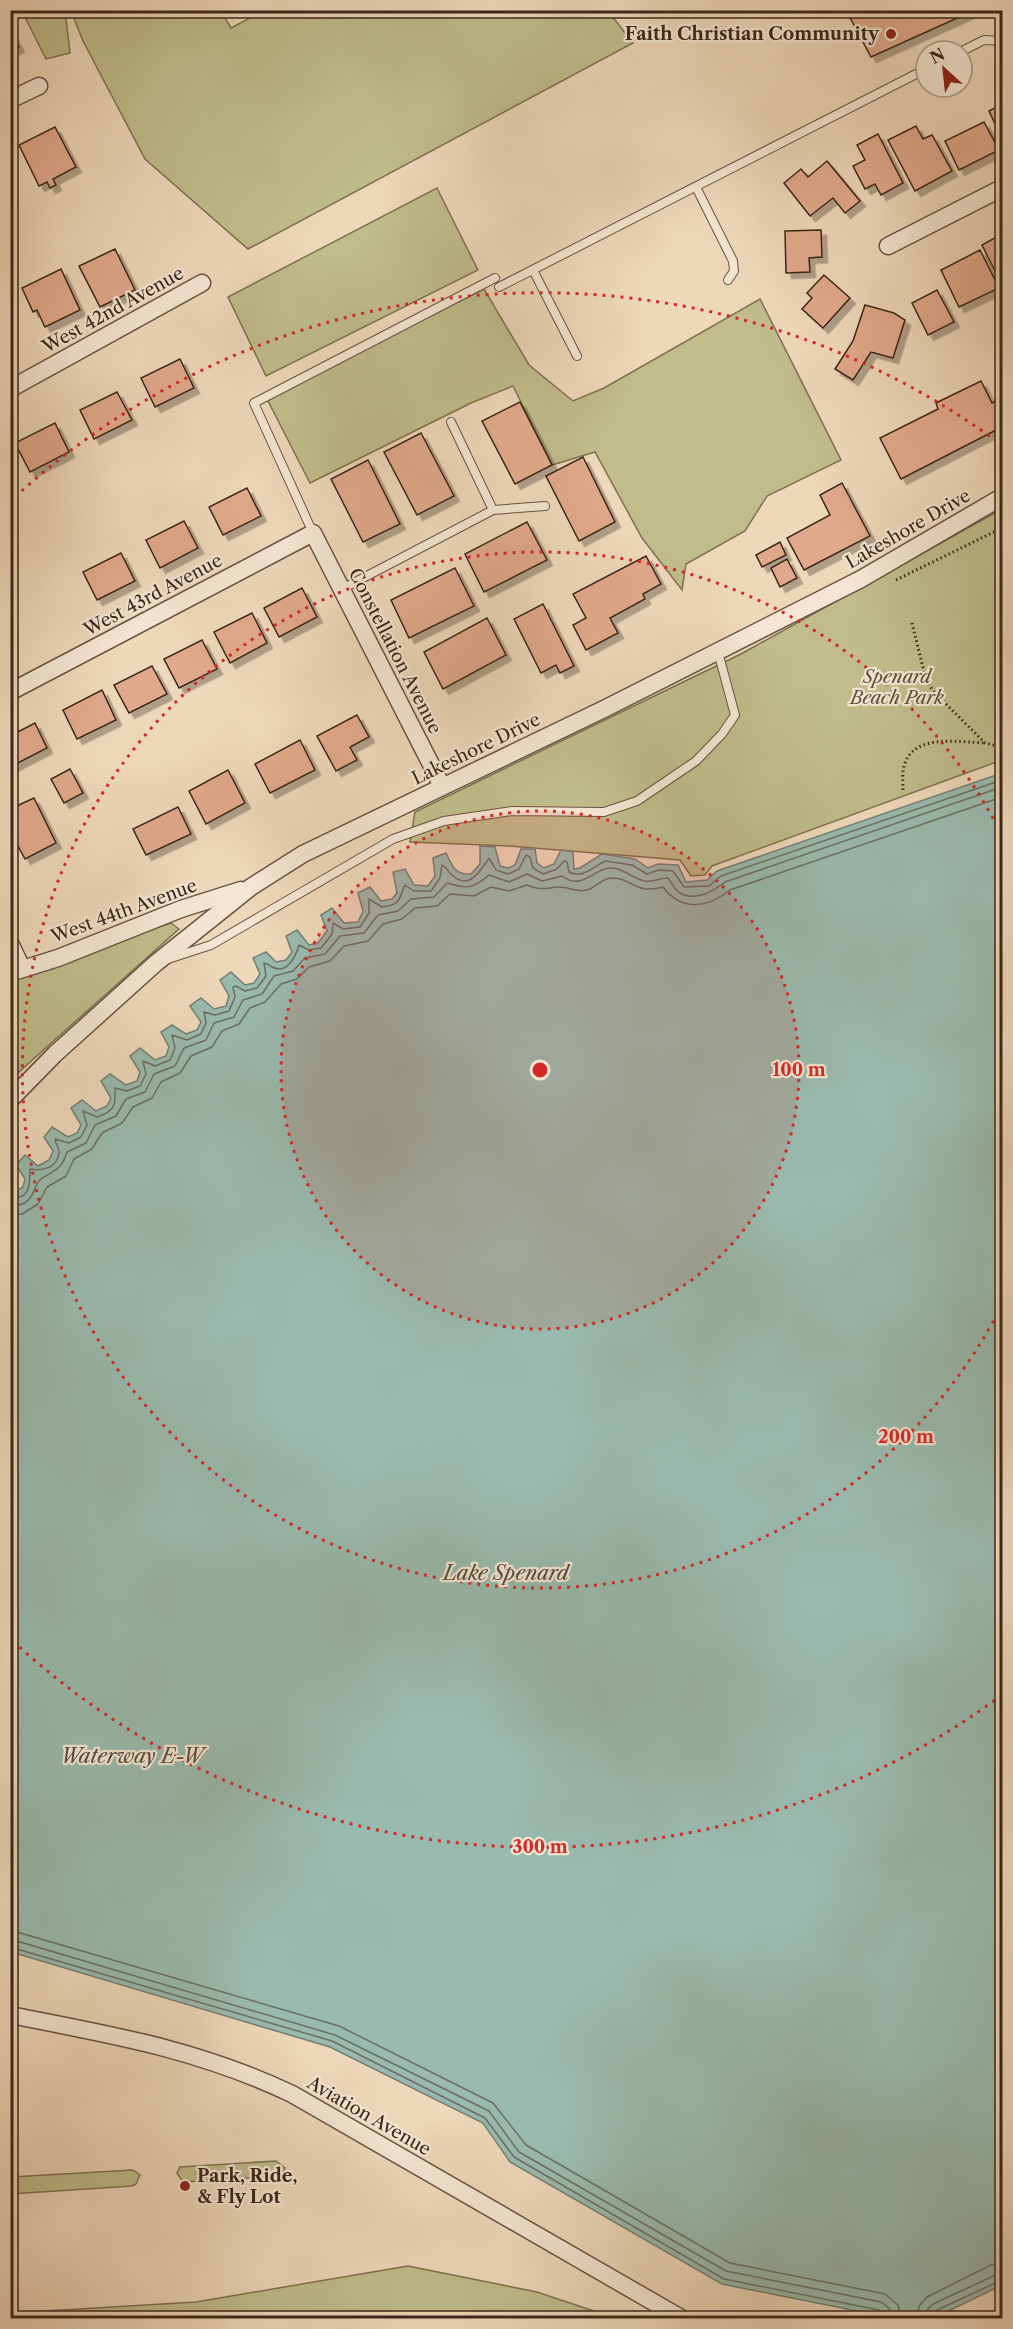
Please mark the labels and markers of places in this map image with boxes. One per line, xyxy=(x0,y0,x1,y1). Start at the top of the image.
place label: Faith Christian Community xyxy=(625,23,880,45)
marker: Faith Christian Community xyxy=(884,27,898,41)
centre of rings xyxy=(530,1060,550,1080)
place label: Park, Ride, & Fly Lot xyxy=(197,2165,298,2208)
marker: Park, Ride, & Fly Lot xyxy=(178,2179,192,2193)

